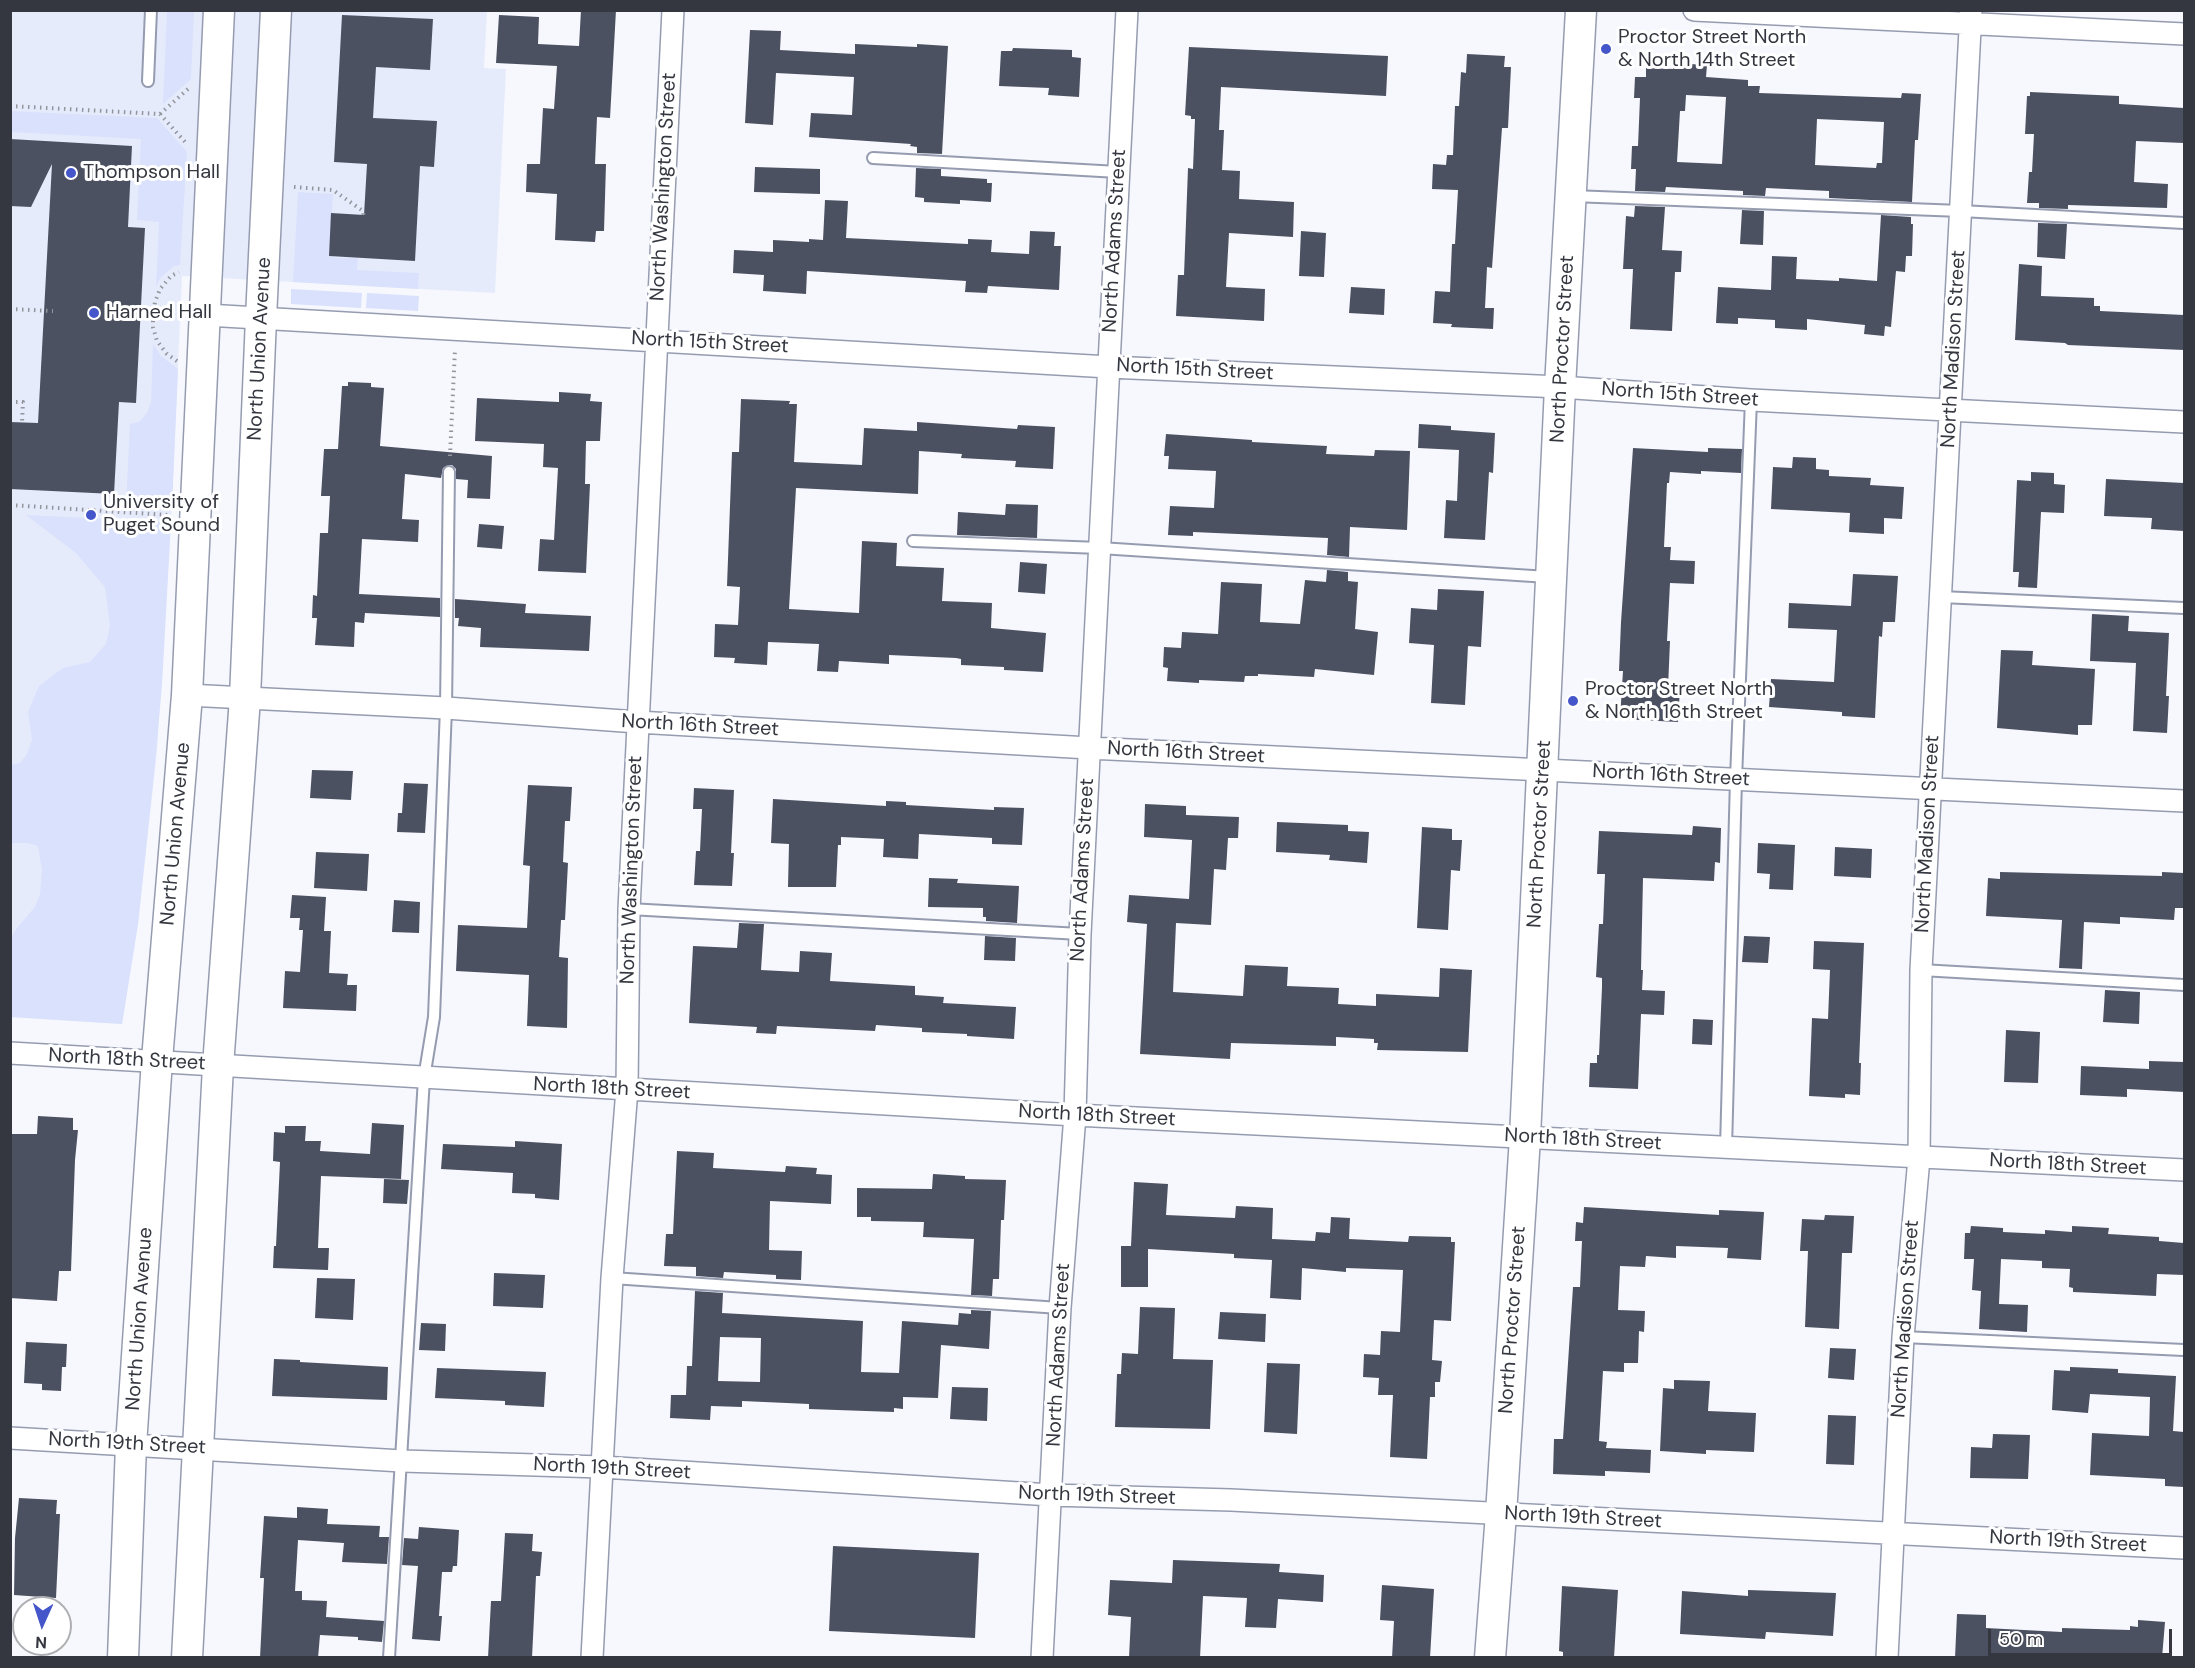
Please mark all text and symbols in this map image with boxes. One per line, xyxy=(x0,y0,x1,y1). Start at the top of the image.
place label: Proctor Street North & North 14th Street xyxy=(1618,26,1806,73)
marker: Proctor Street North & North 14th Street xyxy=(1599,42,1613,56)
street label: North Washington Street xyxy=(646,72,682,302)
street label: North Adams Street xyxy=(1098,149,1132,333)
place label: Thompson Hall xyxy=(83,161,220,185)
marker: Thompson Hall xyxy=(64,166,78,180)
street label: North Madison Street xyxy=(1937,249,1971,449)
street label: North Proctor Street xyxy=(1546,254,1580,444)
street label: North Union Avenue xyxy=(243,257,277,441)
place label: Harned Hall xyxy=(106,301,212,325)
marker: Harned Hall xyxy=(87,306,101,320)
street label: North 15th Street xyxy=(631,327,789,359)
street label: North 15th Street xyxy=(1116,354,1274,386)
street label: North 15th Street xyxy=(1601,378,1759,412)
place label: University of Puget Sound xyxy=(103,491,220,538)
marker: University of Puget Sound xyxy=(84,508,98,522)
place label: Proctor Street North & North 16th Street xyxy=(1585,678,1773,725)
marker: Proctor Street North & North 16th Street xyxy=(1566,694,1580,708)
street label: North 16th Street xyxy=(621,710,779,742)
street label: North Madison Street xyxy=(1911,734,1945,934)
street label: North 16th Street xyxy=(1107,737,1265,769)
street label: North Proctor Street xyxy=(1523,739,1557,929)
street label: North Union Avenue xyxy=(156,741,196,927)
street label: North Washington Street xyxy=(616,755,648,985)
street label: North 16th Street xyxy=(1592,760,1750,792)
street label: North Adams Street xyxy=(1066,778,1100,962)
street label: North 18th Street xyxy=(48,1044,206,1076)
street label: North 18th Street xyxy=(533,1073,691,1105)
street label: North 18th Street xyxy=(1018,1100,1176,1132)
street label: North 18th Street xyxy=(1504,1124,1662,1156)
street label: North 18th Street xyxy=(1989,1149,2147,1181)
street label: North Madison Street xyxy=(1887,1219,1925,1419)
street label: North Proctor Street xyxy=(1494,1225,1532,1415)
street label: North Union Avenue xyxy=(122,1227,158,1411)
street label: North Adams Street xyxy=(1042,1263,1076,1447)
street label: North 19th Street xyxy=(48,1428,206,1460)
street label: North 19th Street xyxy=(533,1453,691,1485)
street label: North 19th Street xyxy=(1018,1481,1176,1511)
street label: North 19th Street xyxy=(1504,1502,1662,1534)
street label: North 19th Street xyxy=(1989,1526,2147,1558)
north arrow xyxy=(12,1596,72,1656)
scale bar xyxy=(1991,1617,2176,1655)
text: 50 m xyxy=(1999,1627,2043,1651)
text: N xyxy=(35,1632,48,1653)

